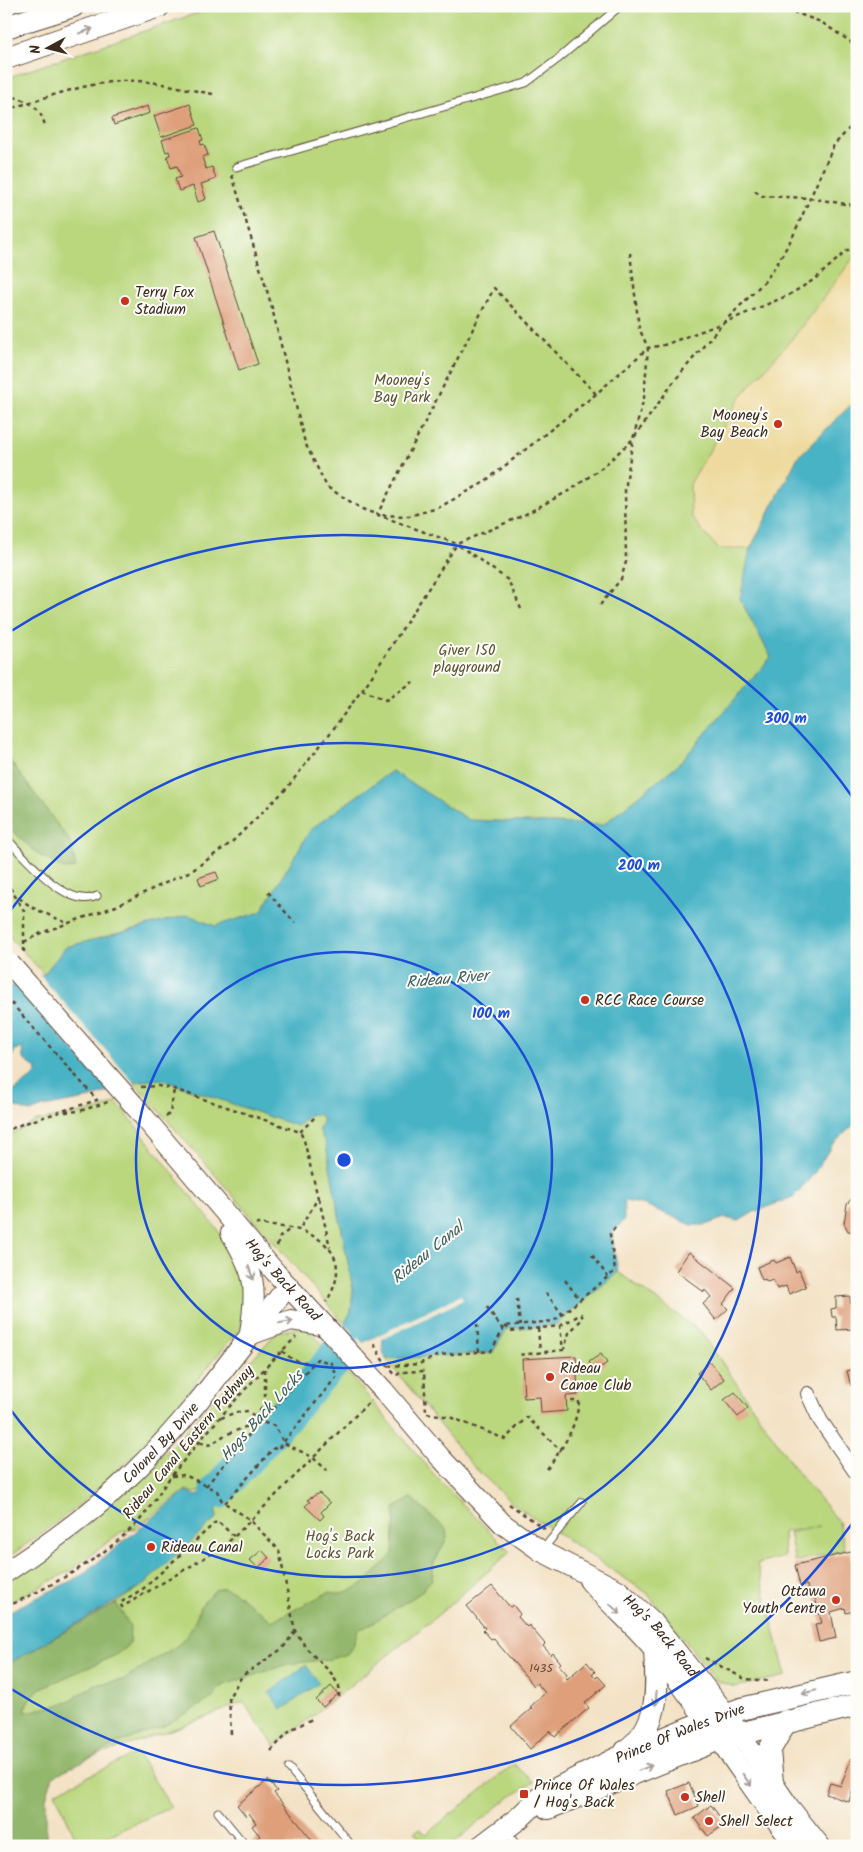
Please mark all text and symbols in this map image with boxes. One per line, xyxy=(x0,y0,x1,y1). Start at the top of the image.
north arrow xyxy=(22,22,72,72)
one-way arrow xyxy=(77,26,93,35)
text: N xyxy=(25,44,48,55)
place label: Terry Fox Stadium xyxy=(135,281,194,322)
marker: Terry Fox Stadium xyxy=(119,295,131,307)
park label: Mooney's Bay Park xyxy=(374,369,431,410)
place label: Mooney's Bay Beach xyxy=(700,404,769,445)
marker: Mooney's Bay Beach xyxy=(772,418,784,430)
park label: Giver 150 playground xyxy=(433,639,501,680)
text: 300 m xyxy=(764,707,807,731)
text: 200 m xyxy=(618,854,660,878)
water label: Rideau River xyxy=(405,963,493,996)
place label: RCC Race Course xyxy=(595,989,704,1013)
marker: RCC Race Course xyxy=(579,994,591,1006)
text: 100 m xyxy=(472,1002,510,1026)
centre of rings xyxy=(335,1151,353,1169)
water label: Rideau Canal xyxy=(386,1214,472,1290)
street label: Hog's Back Road xyxy=(238,1233,327,1328)
one-way arrow xyxy=(247,1265,256,1280)
one-way arrow xyxy=(278,1317,294,1327)
place label: Rideau Canoe Club xyxy=(560,1357,631,1398)
street label: Rideau Canal Eastern Pathway xyxy=(117,1360,261,1525)
water label: Hogs Back Locks xyxy=(214,1363,311,1467)
marker: Rideau Canoe Club xyxy=(544,1371,556,1383)
street label: Colonel By Drive xyxy=(117,1397,206,1490)
park label: Hog's Back Locks Park xyxy=(306,1525,375,1566)
place label: Rideau Canal xyxy=(161,1536,243,1560)
marker: Rideau Canal xyxy=(145,1541,157,1553)
place label: Ottawa Youth Centre xyxy=(742,1580,826,1621)
street label: Hog's Back Road xyxy=(617,1589,704,1683)
marker: Ottawa Youth Centre xyxy=(830,1594,842,1606)
one-way arrow xyxy=(609,1603,621,1615)
house number: 1435 xyxy=(529,1659,554,1678)
one-way arrow xyxy=(802,1688,818,1697)
one-way arrow xyxy=(652,1690,661,1706)
street label: Prince Of Wales Drive xyxy=(612,1697,749,1771)
one-way arrow xyxy=(637,1763,652,1772)
one-way arrow xyxy=(742,1772,752,1786)
place label: Prince Of Wales / Hog's Back xyxy=(534,1774,635,1815)
place label: Shell xyxy=(695,1786,725,1810)
marker: Prince Of Wales / Hog's Back xyxy=(518,1788,530,1800)
marker: Shell xyxy=(679,1791,691,1803)
place label: Shell Select xyxy=(719,1810,793,1834)
marker: Shell Select xyxy=(703,1815,715,1827)

